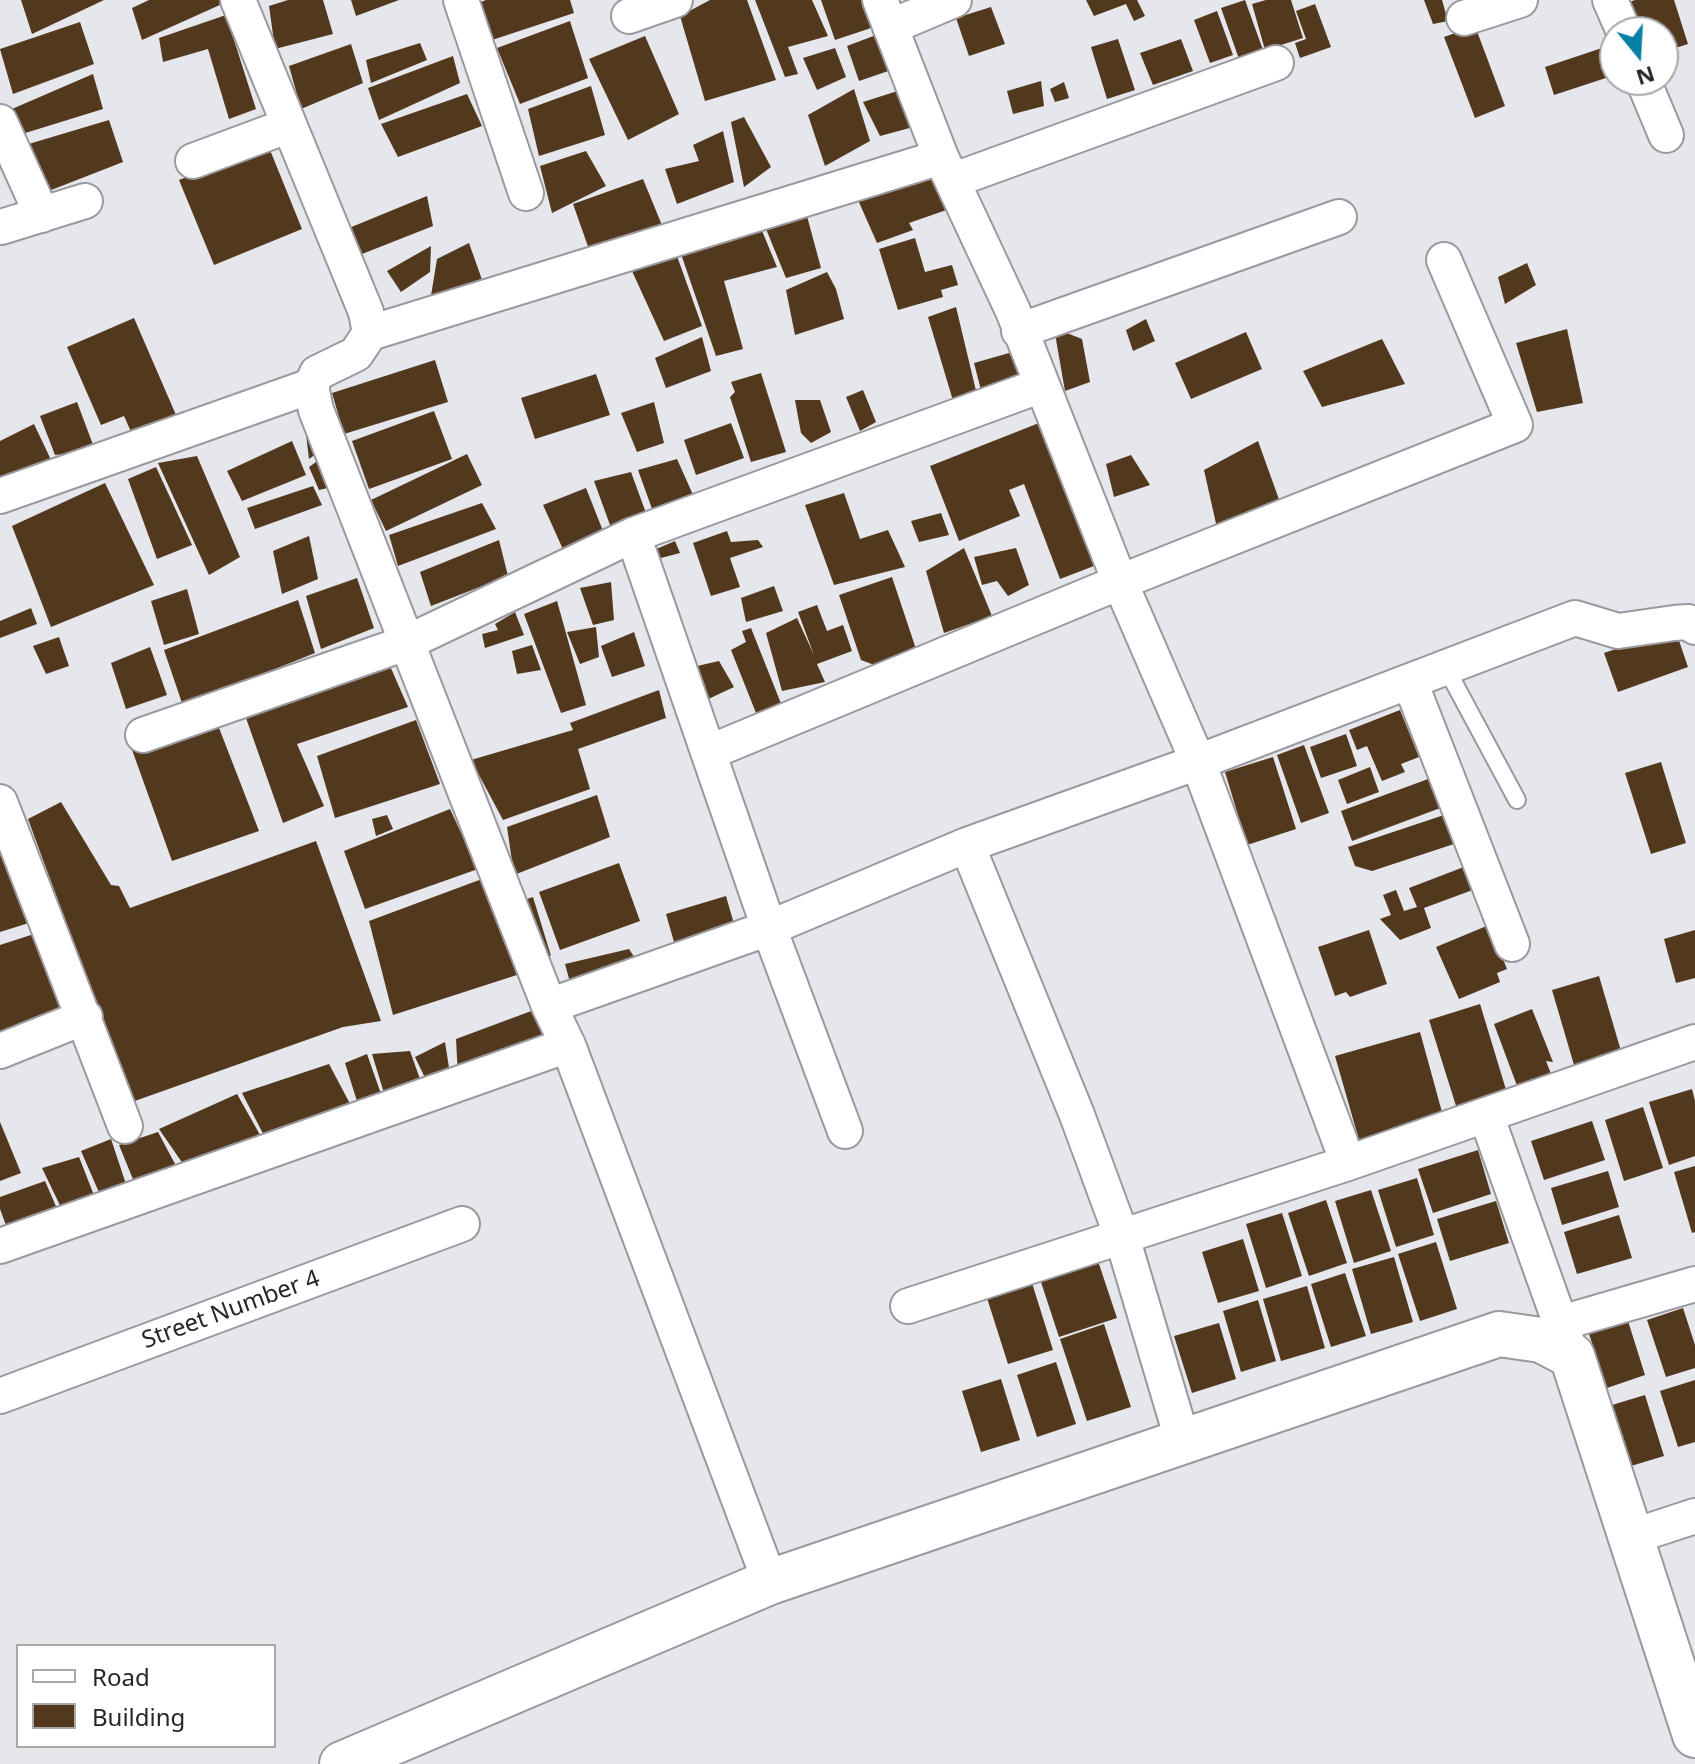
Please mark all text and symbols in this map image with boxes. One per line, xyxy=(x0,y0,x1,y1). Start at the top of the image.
north arrow xyxy=(1599,16,1679,96)
text: N xyxy=(1633,60,1659,94)
street label: Street Number 4 xyxy=(138,1265,324,1355)
legend xyxy=(16,1644,276,1748)
text: Road xyxy=(92,1660,150,1693)
text: Building xyxy=(92,1700,185,1733)

